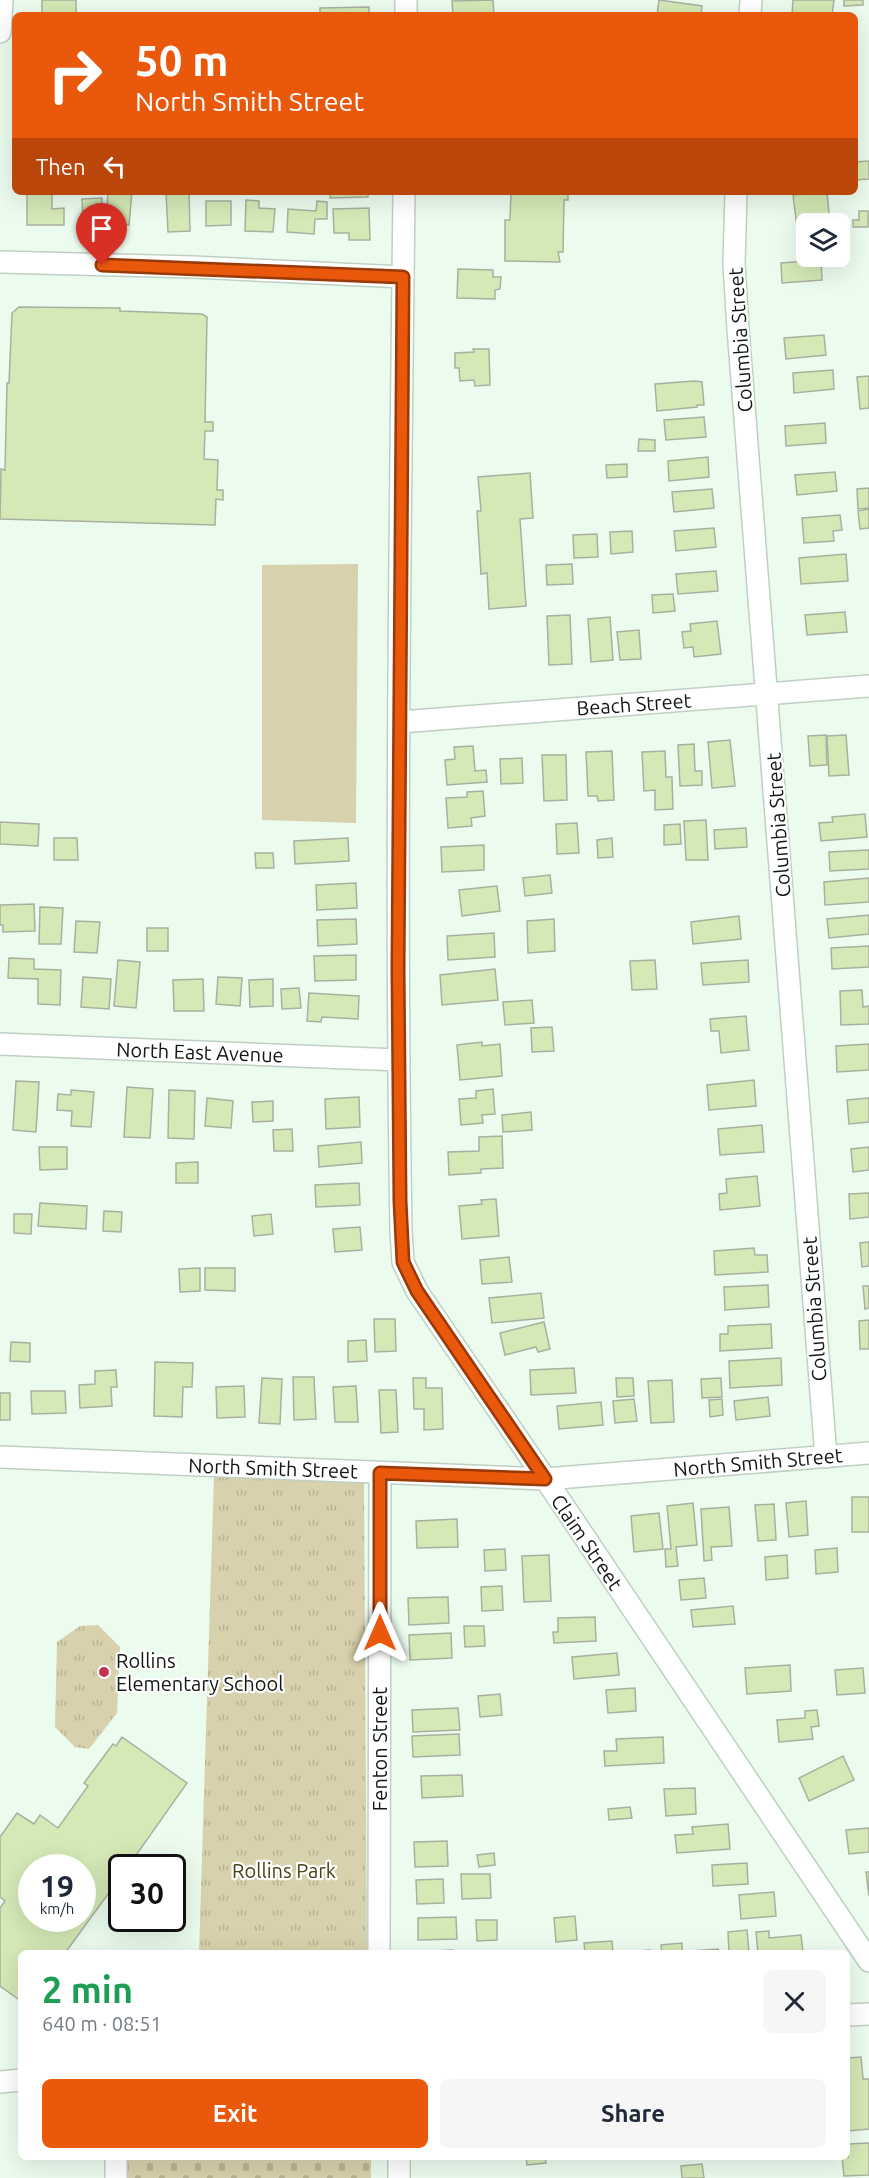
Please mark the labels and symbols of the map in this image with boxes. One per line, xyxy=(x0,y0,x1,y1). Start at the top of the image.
pin xyxy=(76,203,127,265)
street label: Columbia Street xyxy=(723,267,757,413)
street label: Beach Street xyxy=(576,689,692,719)
street label: Columbia Street xyxy=(761,752,795,898)
street label: North East Avenue xyxy=(116,1038,284,1066)
street label: Columbia Street xyxy=(797,1236,831,1382)
street label: North Smith Street xyxy=(672,1443,844,1481)
street label: North Smith Street xyxy=(188,1454,358,1482)
street label: Claim Street xyxy=(547,1490,627,1594)
position arrow xyxy=(348,1601,412,1665)
place label: Rollins Elementary School xyxy=(116,1649,283,1695)
marker: Rollins Elementary School xyxy=(97,1665,111,1679)
street label: Fenton Street xyxy=(368,1687,391,1811)
speed limit sign: 30 xyxy=(108,1854,186,1932)
park label: Rollins Park xyxy=(232,1859,336,1882)

